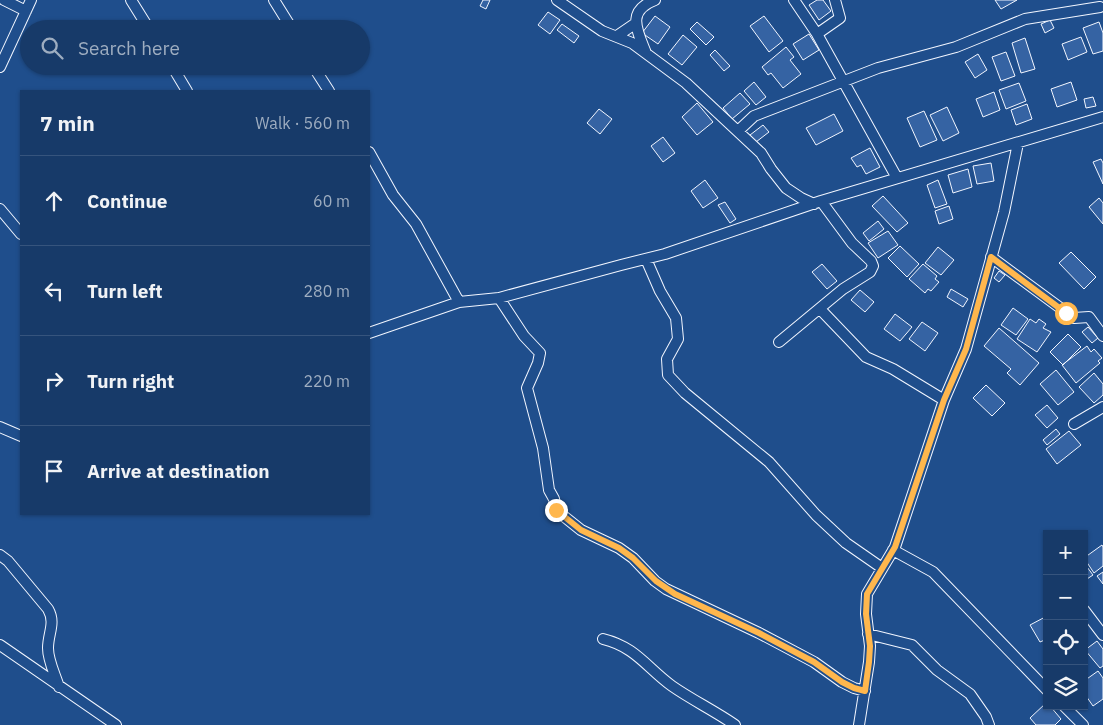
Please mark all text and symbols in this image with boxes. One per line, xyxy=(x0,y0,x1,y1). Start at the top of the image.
search box xyxy=(20,20,370,75)
icon: search xyxy=(38,34,66,62)
text: Search here xyxy=(78,36,180,60)
text: 7 min xyxy=(40,109,95,137)
text: Walk · 560 m xyxy=(255,113,350,133)
icon: ahead xyxy=(40,187,68,215)
text: Continue xyxy=(87,189,167,213)
text: 60 m xyxy=(313,191,350,211)
icon: left xyxy=(40,277,68,305)
text: Turn left xyxy=(87,279,163,303)
text: 280 m xyxy=(303,281,350,301)
route start xyxy=(1055,302,1078,325)
icon: right xyxy=(40,367,68,395)
text: Turn right xyxy=(87,369,174,393)
text: 220 m xyxy=(303,371,350,391)
icon: arrive xyxy=(40,457,68,485)
text: Arrive at destination xyxy=(87,459,270,483)
route end xyxy=(545,499,568,522)
map controls xyxy=(1043,530,1088,710)
button: + xyxy=(1043,530,1088,575)
button: − xyxy=(1043,575,1088,620)
button: locate xyxy=(1043,620,1088,665)
button: layers xyxy=(1043,665,1088,710)

